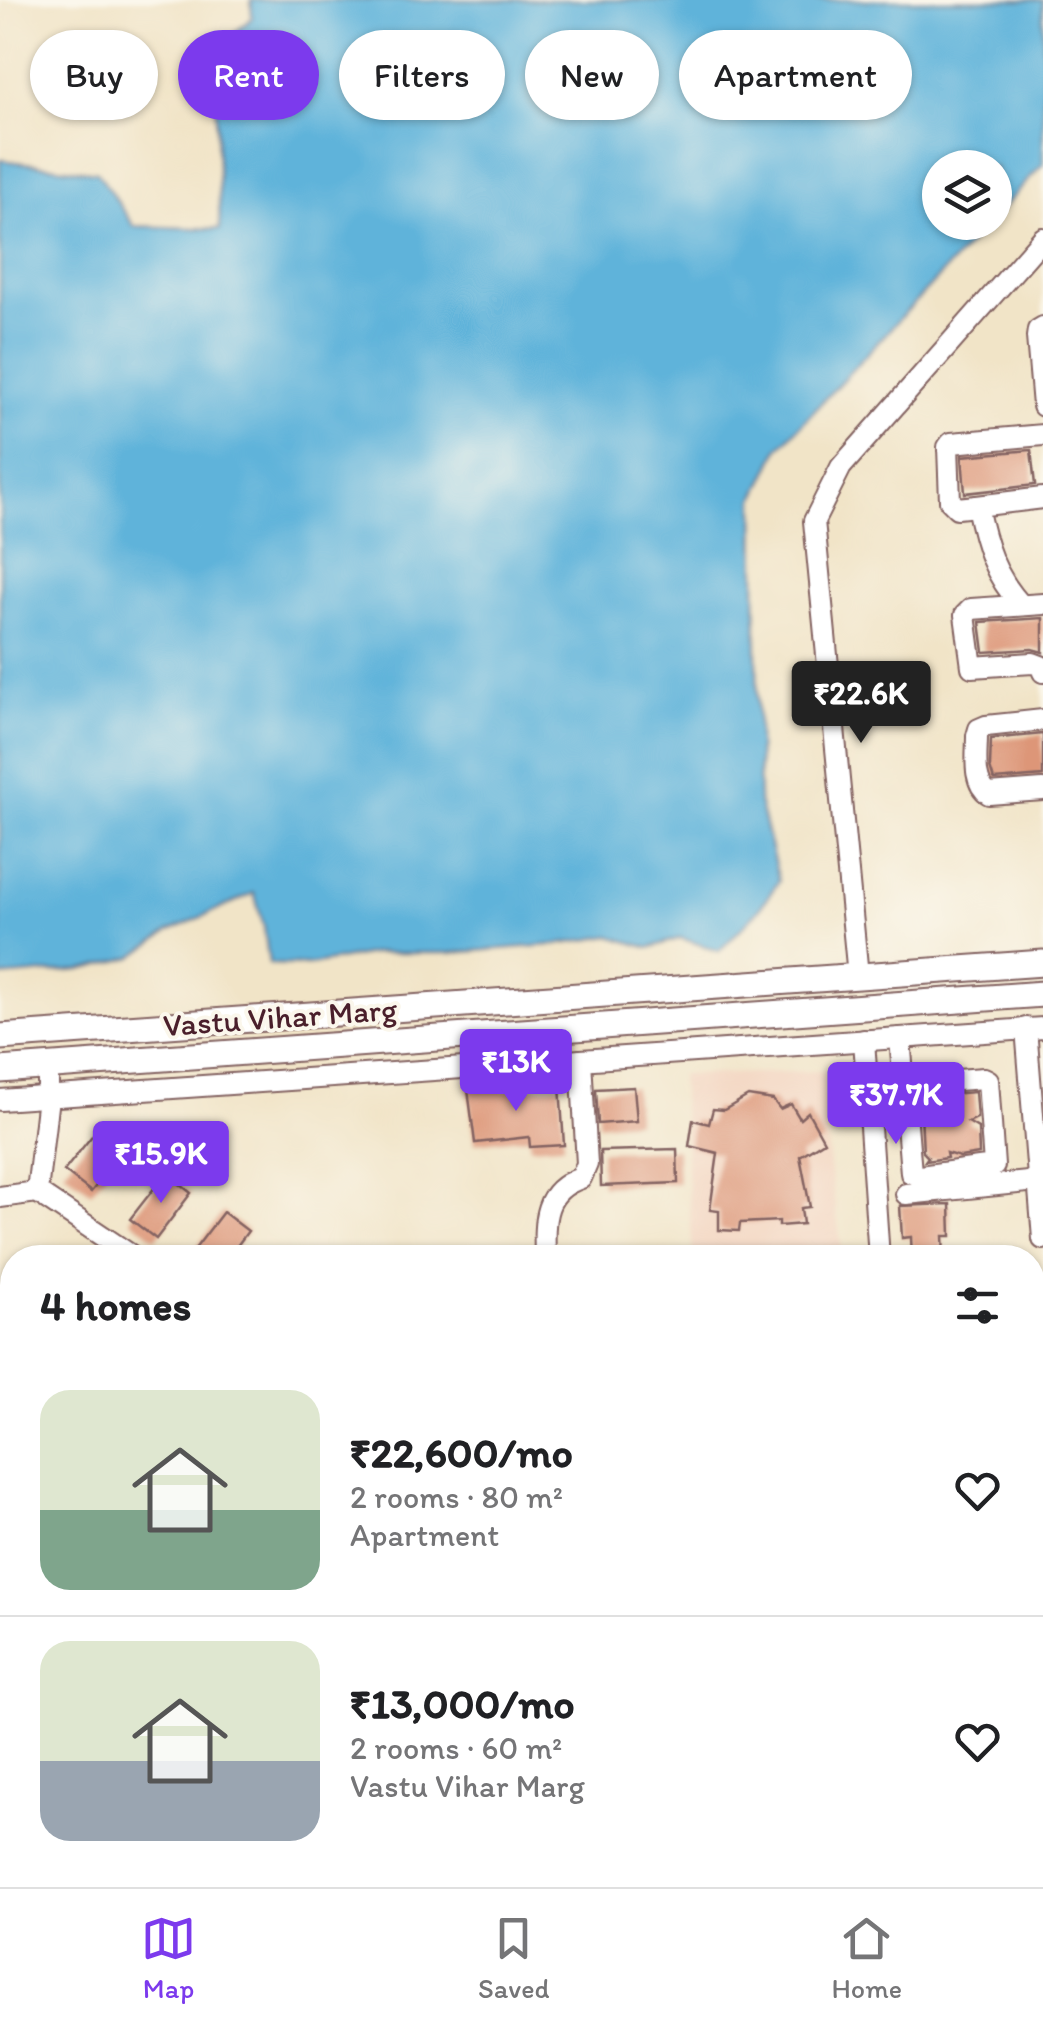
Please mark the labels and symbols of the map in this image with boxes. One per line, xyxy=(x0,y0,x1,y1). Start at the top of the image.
pin: ₹22.6K xyxy=(780,661,942,746)
street label: Vastu Vihar Marg xyxy=(162,990,399,1044)
pin: ₹13K xyxy=(457,1029,575,1114)
pin: ₹37.7K xyxy=(815,1062,977,1147)
pin: ₹15.9K xyxy=(80,1121,242,1206)

